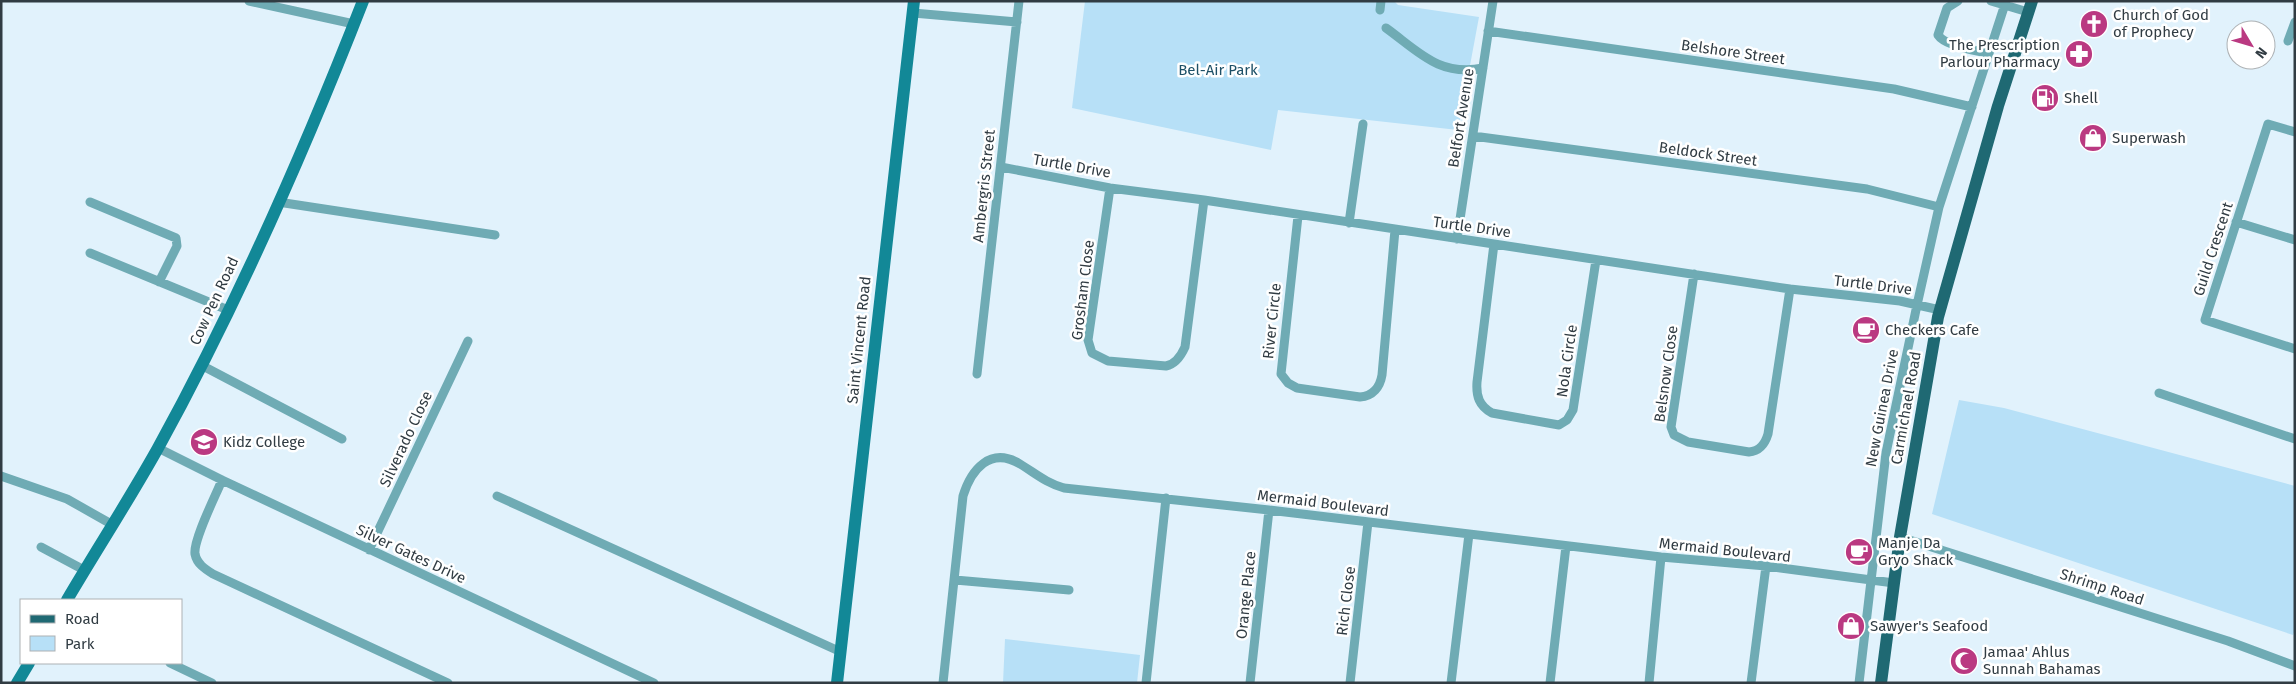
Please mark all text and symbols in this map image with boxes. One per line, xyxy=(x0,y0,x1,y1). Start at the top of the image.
place label: Church of God of Prophecy xyxy=(2113,6,2209,41)
church icon: Church of God of Prophecy xyxy=(2079,9,2109,39)
north arrow xyxy=(2226,20,2276,70)
street label: Belshore Street xyxy=(1680,36,1787,68)
place label: The Prescription Parlour Pharmacy xyxy=(1940,36,2061,71)
pharmacy icon: The Prescription Parlour Pharmacy xyxy=(2064,39,2094,69)
text: N xyxy=(2251,44,2270,62)
park label: Bel-Air Park xyxy=(1178,61,1258,79)
street label: Belfort Avenue xyxy=(1444,67,1478,169)
fuel station icon: Shell xyxy=(2030,83,2060,113)
place label: Shell xyxy=(2064,89,2099,107)
shop icon: Superwash xyxy=(2078,123,2108,153)
street label: Ambergris Street xyxy=(969,128,999,243)
place label: Superwash xyxy=(2112,129,2186,147)
street label: Beldock Street xyxy=(1658,138,1759,170)
street label: Turtle Drive xyxy=(1032,150,1112,182)
street label: Guild Crescent xyxy=(2189,199,2237,298)
street label: Turtle Drive xyxy=(1432,213,1512,241)
street label: Grosham Close xyxy=(1068,239,1098,341)
street label: Cow Pen Road xyxy=(186,254,242,348)
street label: Turtle Drive xyxy=(1833,271,1913,299)
street label: Saint Vincent Road xyxy=(843,275,875,405)
street label: River Circle xyxy=(1259,282,1285,360)
cafe icon: Checkers Cafe xyxy=(1851,315,1881,345)
place label: Checkers Cafe xyxy=(1885,321,1979,339)
street label: Nola Circle xyxy=(1553,324,1581,398)
street label: Belsnow Close xyxy=(1650,324,1682,424)
street label: New Guinea Drive xyxy=(1862,348,1902,468)
street label: Carmichael Road xyxy=(1887,350,1925,466)
street label: Silverado Close xyxy=(376,388,436,490)
school or university icon: Kidz College xyxy=(189,427,219,457)
place label: Kidz College xyxy=(223,433,305,451)
street label: Mermaid Boulevard xyxy=(1256,486,1390,520)
street label: Silver Gates Drive xyxy=(353,521,469,587)
street label: Mermaid Boulevard xyxy=(1658,534,1792,566)
place label: Manje Da Gryo Shack xyxy=(1878,534,1954,569)
cafe icon: Manje Da Gryo Shack xyxy=(1844,537,1874,567)
street label: Orange Place xyxy=(1232,550,1260,640)
street label: Rich Close xyxy=(1333,565,1359,637)
street label: Shrimp Road xyxy=(2058,565,2146,609)
legend xyxy=(20,599,182,664)
text: Road xyxy=(65,610,100,628)
shop icon: Sawyer's Seafood xyxy=(1836,611,1866,641)
place label: Sawyer's Seafood xyxy=(1870,617,1988,635)
text: Park xyxy=(65,635,95,653)
place label: Jamaa' Ahlus Sunnah Bahamas xyxy=(1983,643,2101,678)
mosque icon: Jamaa' Ahlus Sunnah Bahamas xyxy=(1949,646,1979,676)

